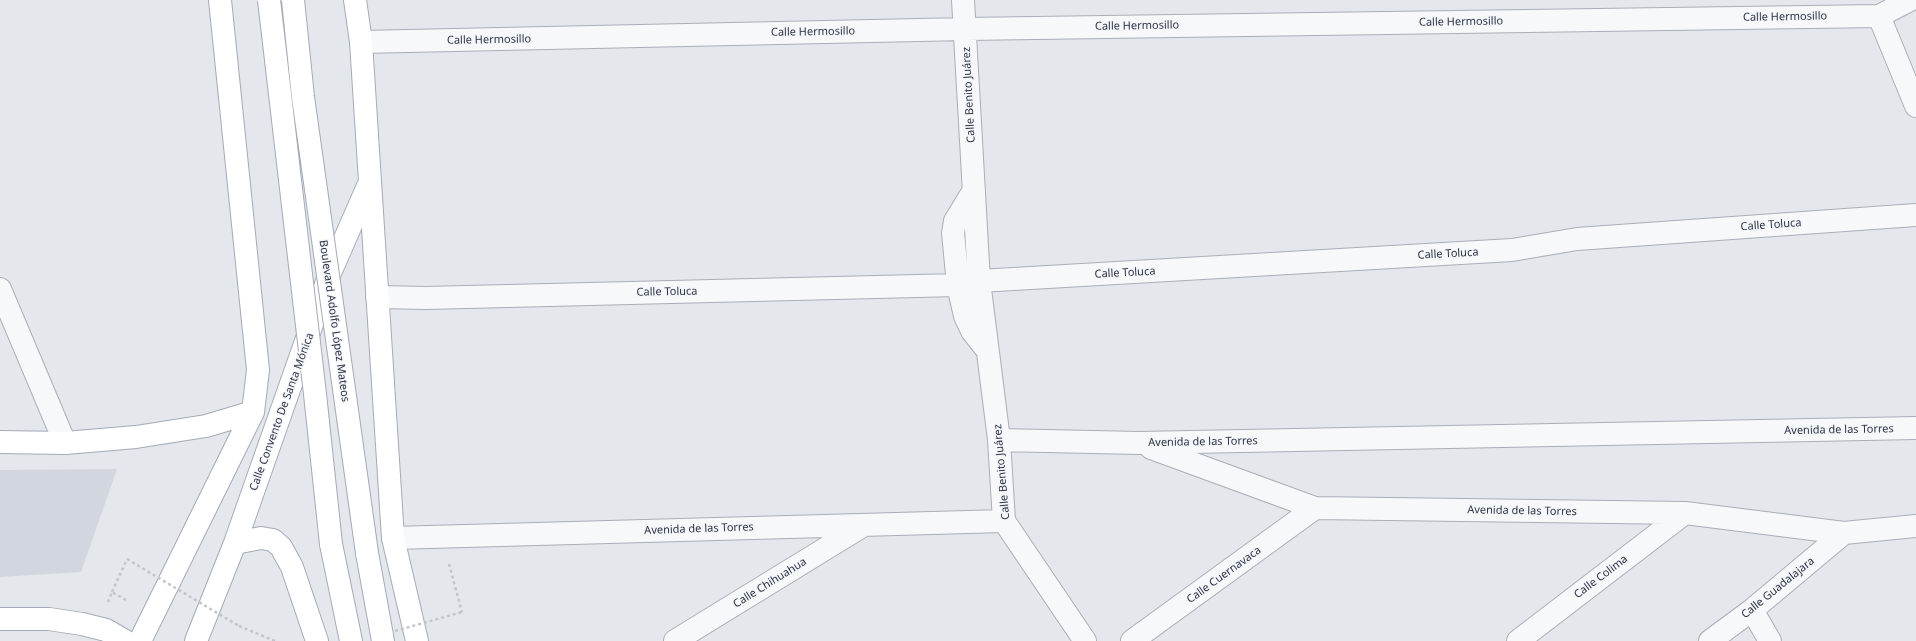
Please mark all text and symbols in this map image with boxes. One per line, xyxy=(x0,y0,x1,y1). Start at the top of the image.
street label: Calle Hermosillo xyxy=(1743,10,1827,24)
street label: Calle Hermosillo xyxy=(1419,15,1503,29)
street label: Calle Hermosillo xyxy=(1095,19,1179,33)
street label: Calle Hermosillo xyxy=(771,25,855,39)
street label: Calle Hermosillo xyxy=(447,33,531,47)
street label: Calle Benito Juárez xyxy=(960,47,978,143)
street label: Calle Toluca xyxy=(1740,216,1802,234)
street label: Boulevard Adolfo López Mateos xyxy=(316,239,352,403)
street label: Calle Toluca xyxy=(1417,246,1479,262)
street label: Calle Toluca xyxy=(1094,265,1156,281)
street label: Calle Toluca xyxy=(636,285,698,299)
street label: Calle Convento De Santa Mónica xyxy=(247,331,317,493)
street label: Avenida de las Torres xyxy=(1784,422,1894,438)
street label: Calle Benito Juárez xyxy=(991,424,1013,520)
street label: Avenida de las Torres xyxy=(1148,434,1258,450)
street label: Avenida de las Torres xyxy=(1467,503,1577,519)
street label: Avenida de las Torres xyxy=(644,520,754,538)
street label: Calle Cuernavaca xyxy=(1184,544,1264,606)
street label: Calle Colima xyxy=(1572,553,1630,601)
street label: Calle Guadalajara xyxy=(1739,554,1817,622)
street label: Calle Chihuahua xyxy=(731,555,809,611)

